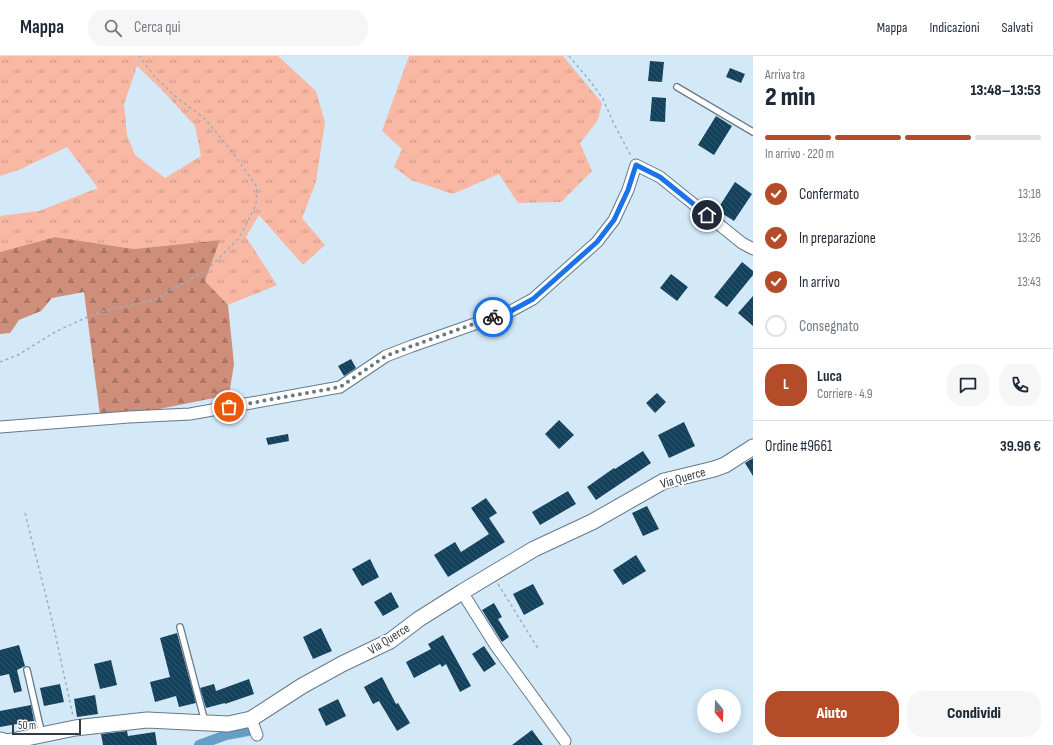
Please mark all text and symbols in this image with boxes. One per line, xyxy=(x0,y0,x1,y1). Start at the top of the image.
search box xyxy=(88,10,368,46)
text: Mappa xyxy=(20,16,64,39)
icon: search xyxy=(102,17,124,39)
text: Cerca qui xyxy=(134,18,181,37)
text: Mappa xyxy=(877,19,907,36)
text: Indicazioni xyxy=(929,19,980,36)
text: Salvati xyxy=(1002,19,1033,36)
text: Arriva tra xyxy=(765,67,805,83)
text: 13:48–13:53 xyxy=(970,81,1041,100)
text: 2 min xyxy=(765,82,815,113)
text: In arrivo · 220 m xyxy=(765,146,834,162)
icon: check xyxy=(765,183,787,205)
text: Confermato xyxy=(799,185,859,204)
text: 13:18 xyxy=(1018,186,1041,202)
pin xyxy=(690,198,724,232)
icon: home xyxy=(696,204,718,226)
icon: check xyxy=(765,227,787,249)
text: In preparazione xyxy=(799,229,876,248)
text: 13:26 xyxy=(1017,230,1041,246)
icon: check xyxy=(765,271,787,293)
text: In arrivo xyxy=(799,273,840,292)
text: 13:43 xyxy=(1018,274,1041,290)
courier xyxy=(473,297,513,337)
icon: bike xyxy=(482,306,504,328)
text: Consegnato xyxy=(799,317,859,336)
button: chat xyxy=(947,364,989,406)
button: phone xyxy=(999,364,1041,406)
text: Luca xyxy=(817,367,842,386)
text: L xyxy=(783,375,789,394)
text: Corriere · 4.9 xyxy=(817,386,873,402)
pin xyxy=(212,390,246,424)
icon: bag xyxy=(218,396,240,418)
text: Ordine #9661 xyxy=(765,437,832,456)
text: 39.96 € xyxy=(1000,437,1041,456)
street label: Via Querce xyxy=(659,464,707,492)
street label: Via Querce xyxy=(365,620,413,658)
north arrow xyxy=(697,689,741,733)
map controls xyxy=(697,689,741,733)
button: Aiuto xyxy=(765,691,899,737)
button: Condividi xyxy=(907,691,1041,737)
scale bar xyxy=(12,717,81,736)
text: 50 m xyxy=(18,719,36,732)

